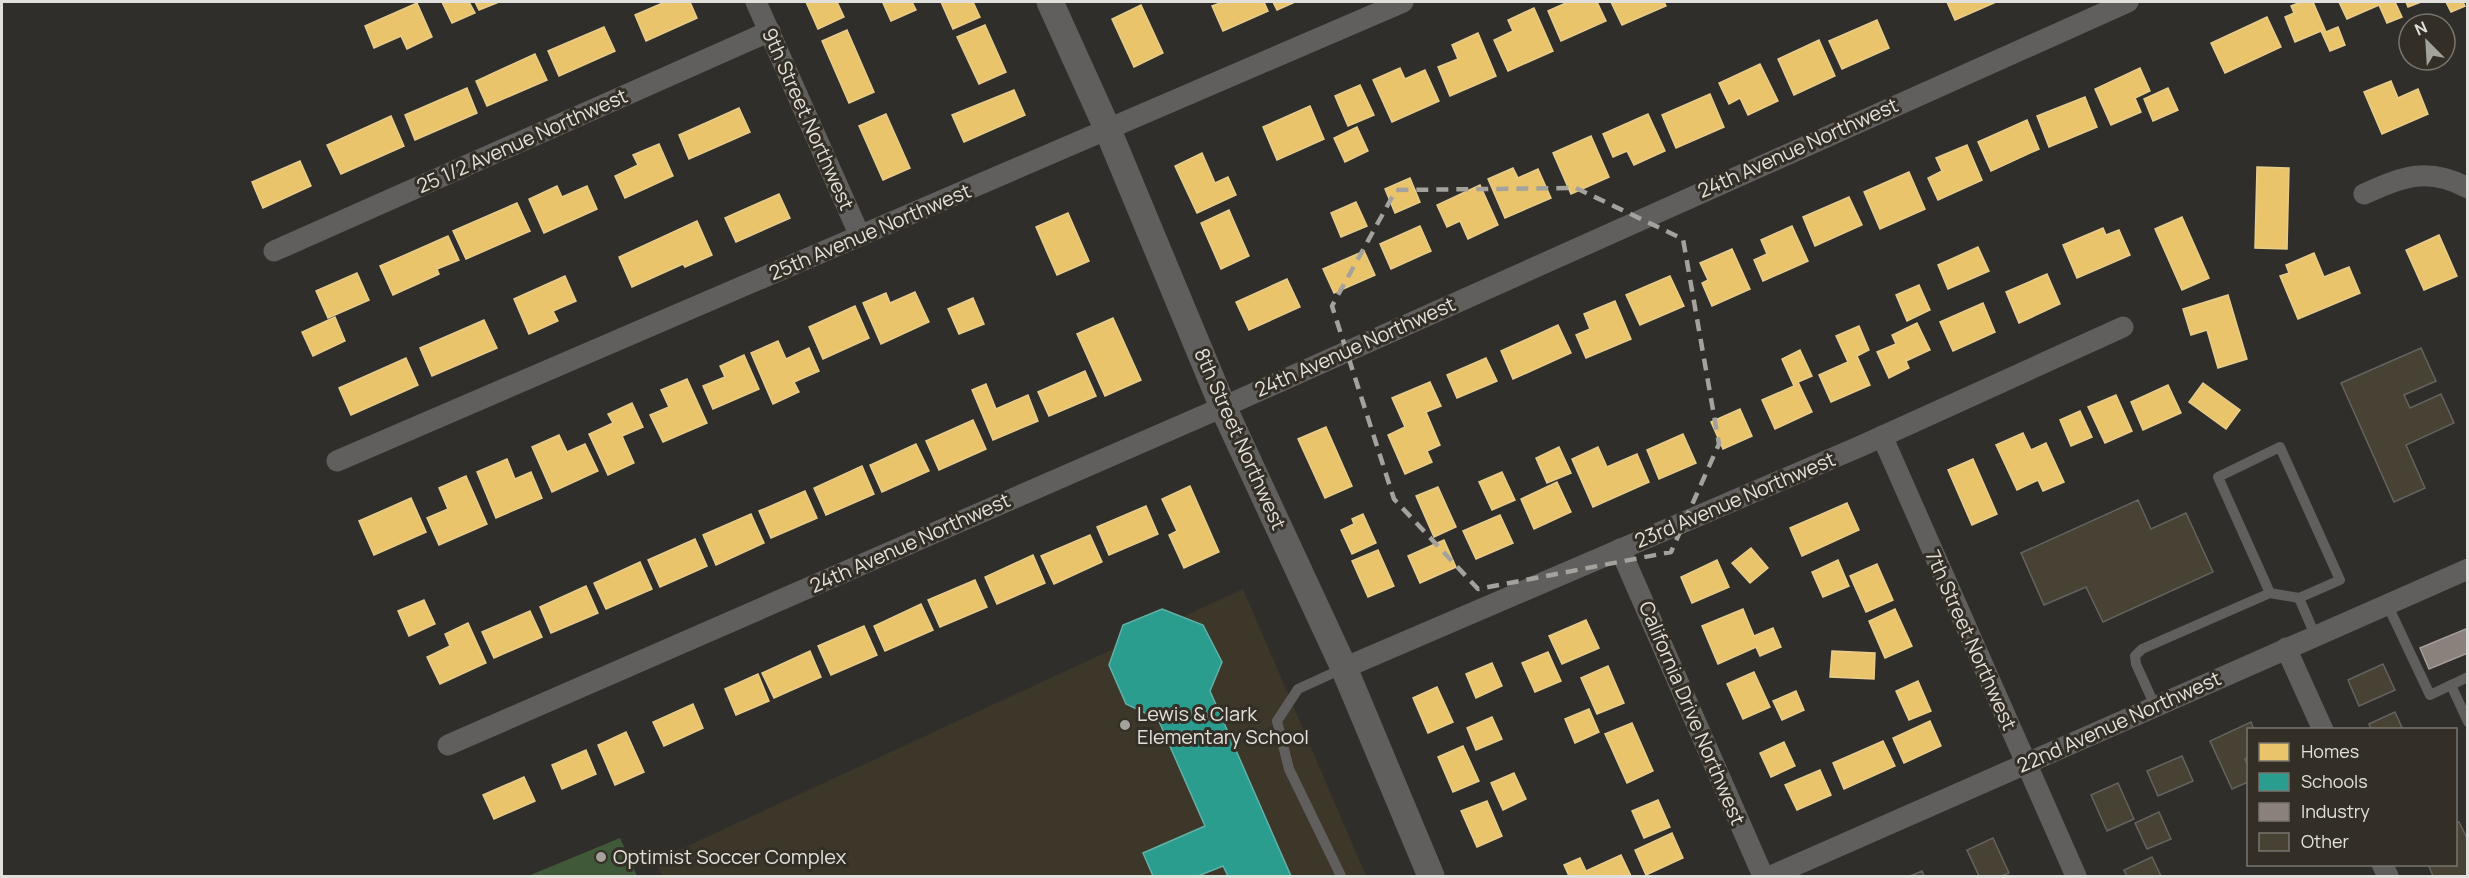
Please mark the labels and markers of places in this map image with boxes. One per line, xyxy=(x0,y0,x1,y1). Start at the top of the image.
place label: Lewis & Clark Elementary School xyxy=(1137,700,1309,750)
marker: Lewis & Clark Elementary School xyxy=(1118,718,1132,732)
place label: Optimist Soccer Complex xyxy=(613,843,847,870)
marker: Optimist Soccer Complex xyxy=(594,850,608,864)

